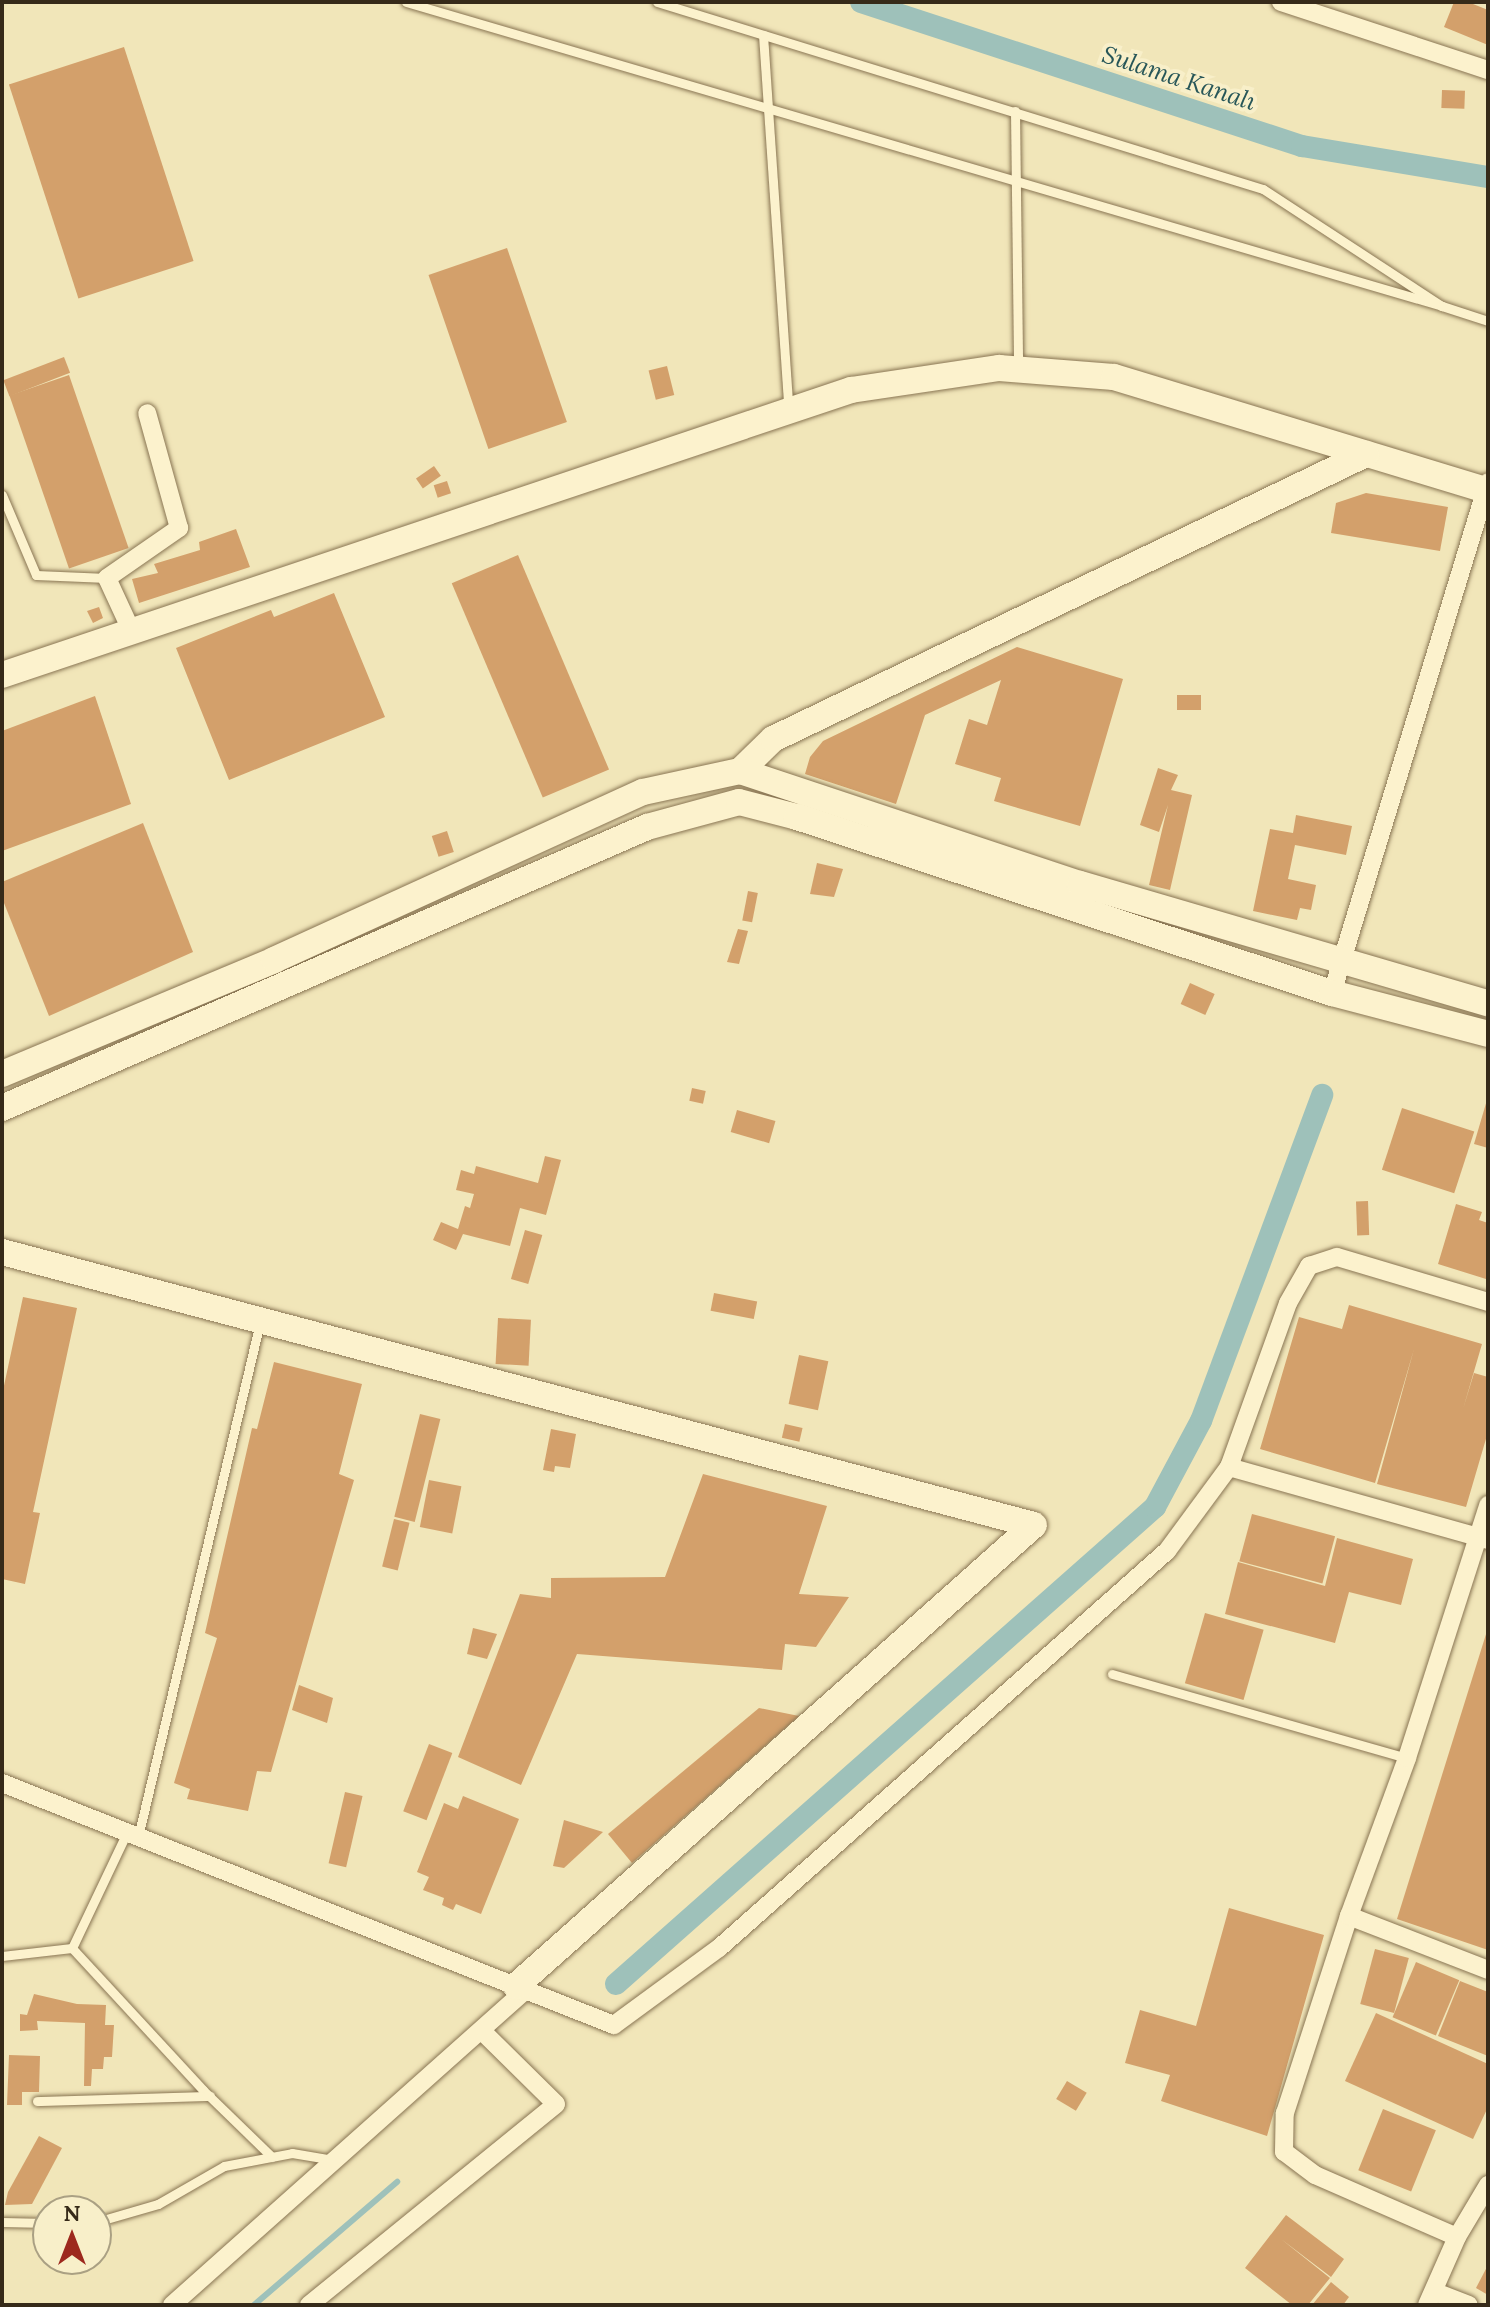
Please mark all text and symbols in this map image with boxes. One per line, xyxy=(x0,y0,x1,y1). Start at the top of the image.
water label: Sulama Kanalı xyxy=(1099,40,1259,116)
north arrow xyxy=(32,2195,112,2275)
text: N xyxy=(63,2199,81,2227)

